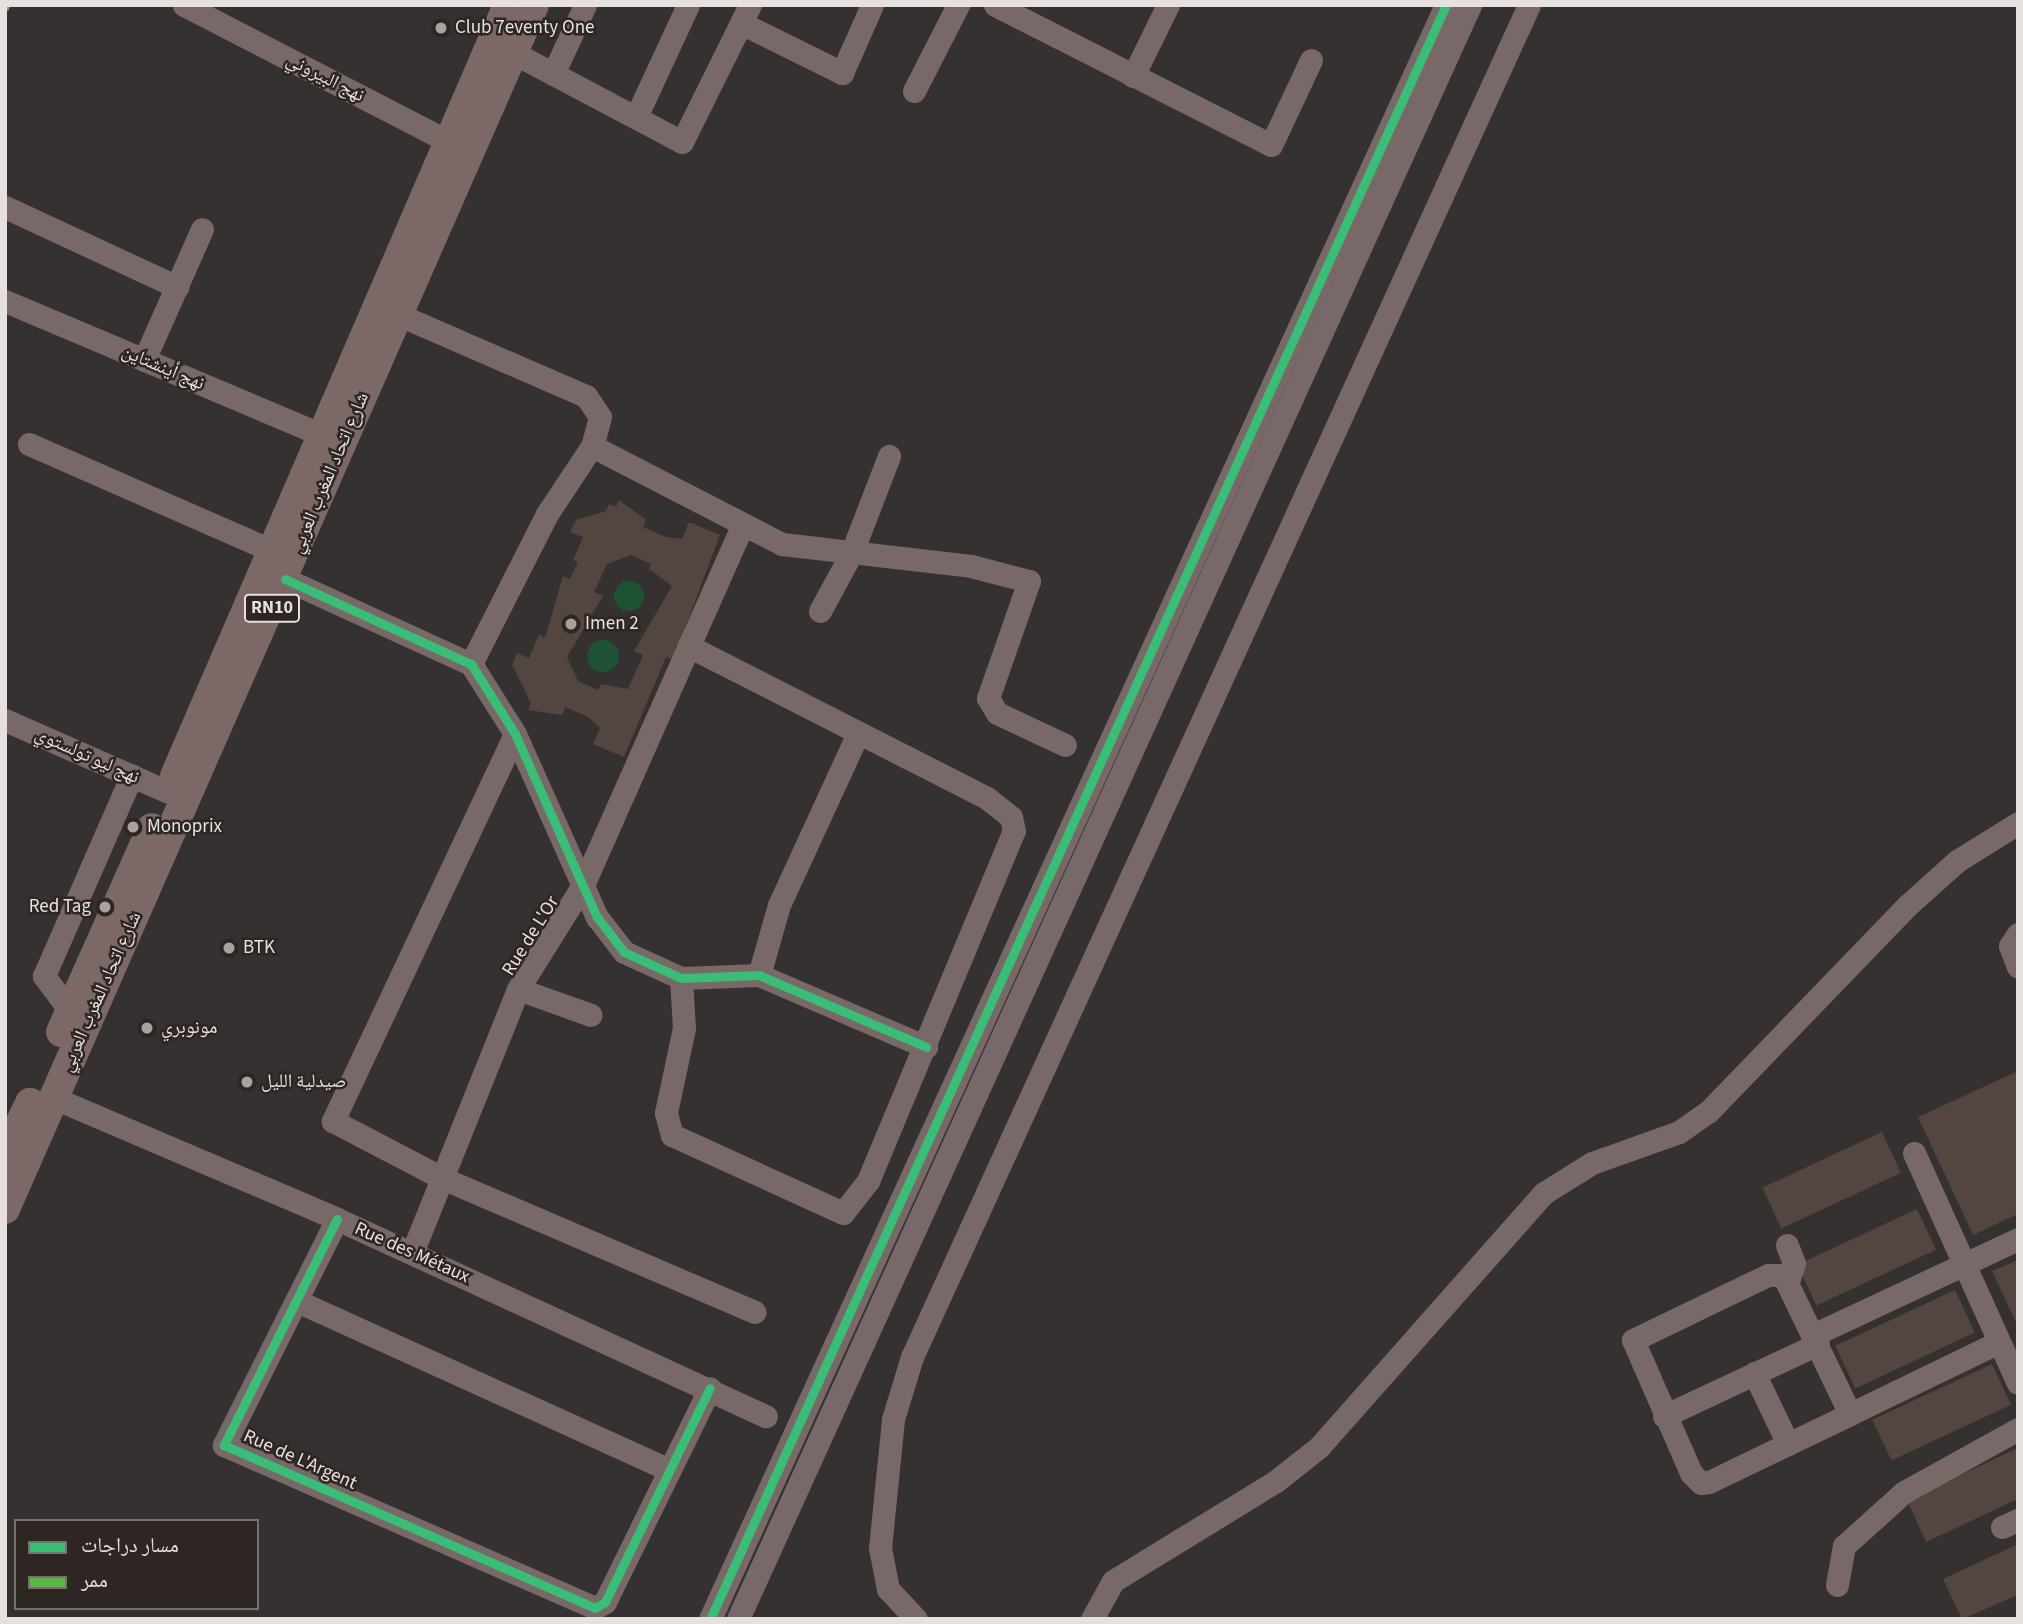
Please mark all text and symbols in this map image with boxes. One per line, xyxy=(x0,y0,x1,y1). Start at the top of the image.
place label: Club 7eventy One xyxy=(455,17,594,39)
marker: Club 7eventy One xyxy=(433,20,449,36)
street label: نهج البيروني xyxy=(282,49,368,107)
street label: نهج أينشتاين xyxy=(118,340,208,396)
street label: شارع اتحاد المغرب العربي xyxy=(286,389,374,557)
road number: RN10 xyxy=(242,594,302,622)
place label: Imen 2 xyxy=(585,613,639,635)
marker: Imen 2 xyxy=(563,616,579,632)
street label: نهج ليو تولستوي xyxy=(31,723,143,789)
place label: Monoprix xyxy=(147,816,222,838)
marker: Monoprix xyxy=(125,819,141,835)
street label: Rue de L'Or xyxy=(498,892,564,980)
place label: Red Tag xyxy=(29,896,91,918)
marker: Red Tag xyxy=(97,899,113,915)
street label: شارع اتحاد المغرب العربي xyxy=(55,908,147,1076)
place label: BTK xyxy=(243,937,275,959)
marker: BTK xyxy=(221,940,237,956)
place label: مونوبري xyxy=(161,1017,217,1039)
marker: مونوبري xyxy=(139,1020,155,1036)
place label: صيدلية الليل xyxy=(261,1071,346,1093)
marker: صيدلية الليل xyxy=(239,1074,255,1090)
street label: Rue des Métaux xyxy=(351,1217,473,1289)
street label: Rue de L'Argent xyxy=(240,1425,360,1495)
legend xyxy=(14,1519,259,1610)
text: مسار دراجات xyxy=(81,1530,179,1560)
text: ممر xyxy=(81,1565,108,1595)

